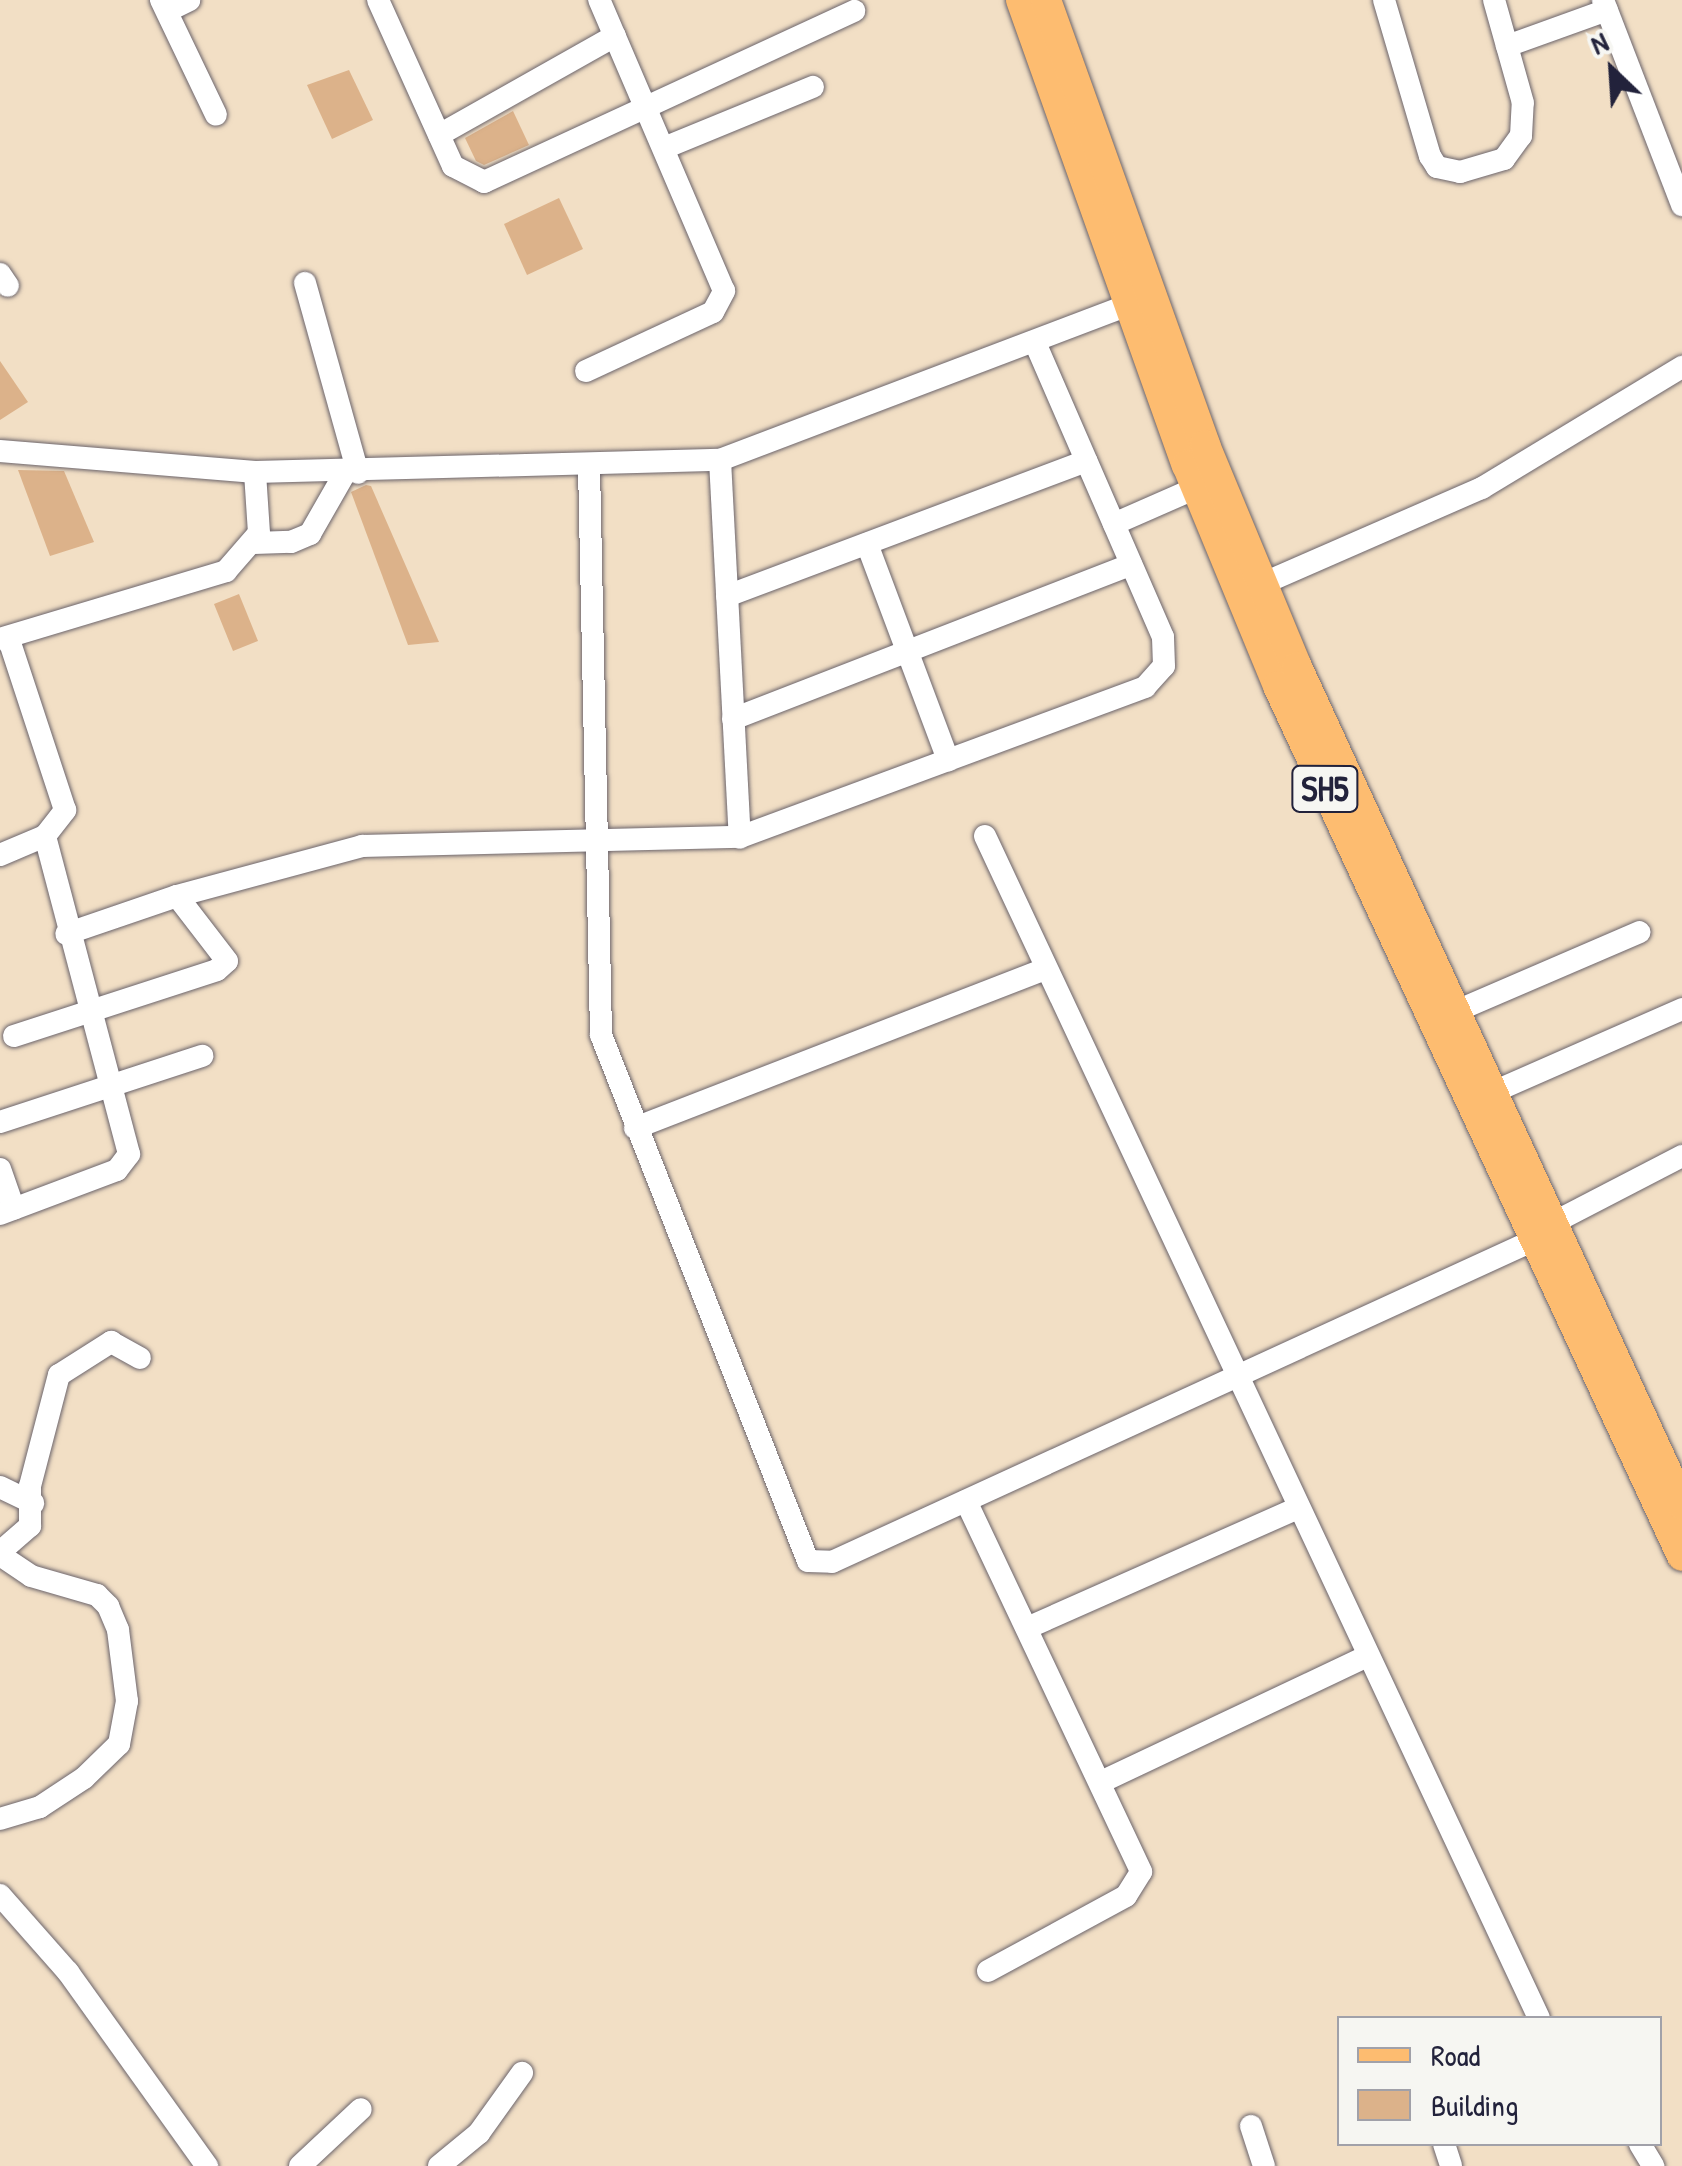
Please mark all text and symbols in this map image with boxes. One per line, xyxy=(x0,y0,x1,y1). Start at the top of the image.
north arrow xyxy=(1562,20,1662,120)
text: N xyxy=(1585,22,1614,63)
road number: SH5 xyxy=(1290,759,1360,819)
legend xyxy=(1337,2016,1662,2146)
text: Road xyxy=(1431,2035,1480,2075)
text: Building xyxy=(1431,2085,1518,2125)

